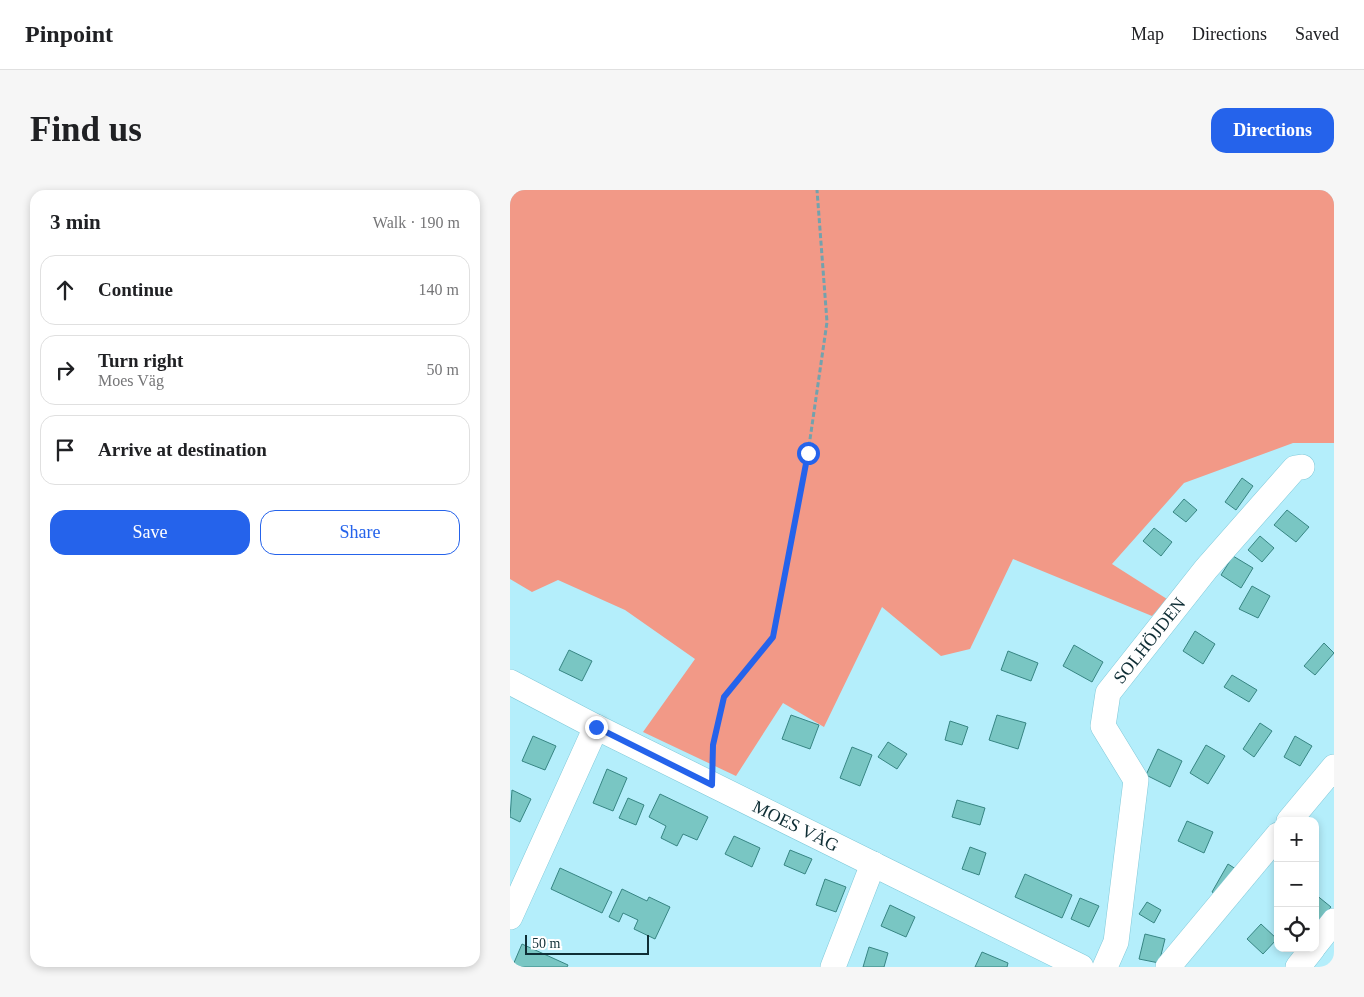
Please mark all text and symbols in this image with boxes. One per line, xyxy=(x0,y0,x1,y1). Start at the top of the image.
text: Pinpoint xyxy=(25,21,113,47)
text: Map xyxy=(1131,24,1164,44)
text: Directions xyxy=(1192,24,1267,44)
text: Saved xyxy=(1295,24,1339,44)
button: Directions xyxy=(1211,108,1334,153)
text: Find us xyxy=(30,110,142,149)
text: 3 min xyxy=(50,210,101,234)
text: Walk · 190 m xyxy=(373,214,460,231)
icon: ahead xyxy=(51,276,79,304)
text: Continue xyxy=(98,279,173,300)
text: 140 m xyxy=(419,281,459,298)
text: Turn right xyxy=(98,350,183,371)
icon: right xyxy=(51,356,79,384)
text: 50 m xyxy=(427,361,459,378)
text: Moes Väg xyxy=(98,372,164,389)
icon: arrive xyxy=(51,436,79,464)
text: Arrive at destination xyxy=(98,439,267,460)
route start xyxy=(797,442,820,465)
button: Save xyxy=(50,510,250,555)
button: Share xyxy=(260,510,460,555)
street label: SOLHÖJDEN xyxy=(1109,594,1190,688)
route end xyxy=(585,716,608,739)
street label: MOES VÄG xyxy=(750,796,842,856)
map controls xyxy=(1274,817,1319,952)
button: + xyxy=(1274,817,1319,862)
button: − xyxy=(1274,862,1319,907)
button: locate xyxy=(1274,907,1319,952)
scale bar xyxy=(525,932,649,955)
text: 50 m xyxy=(532,936,560,951)

